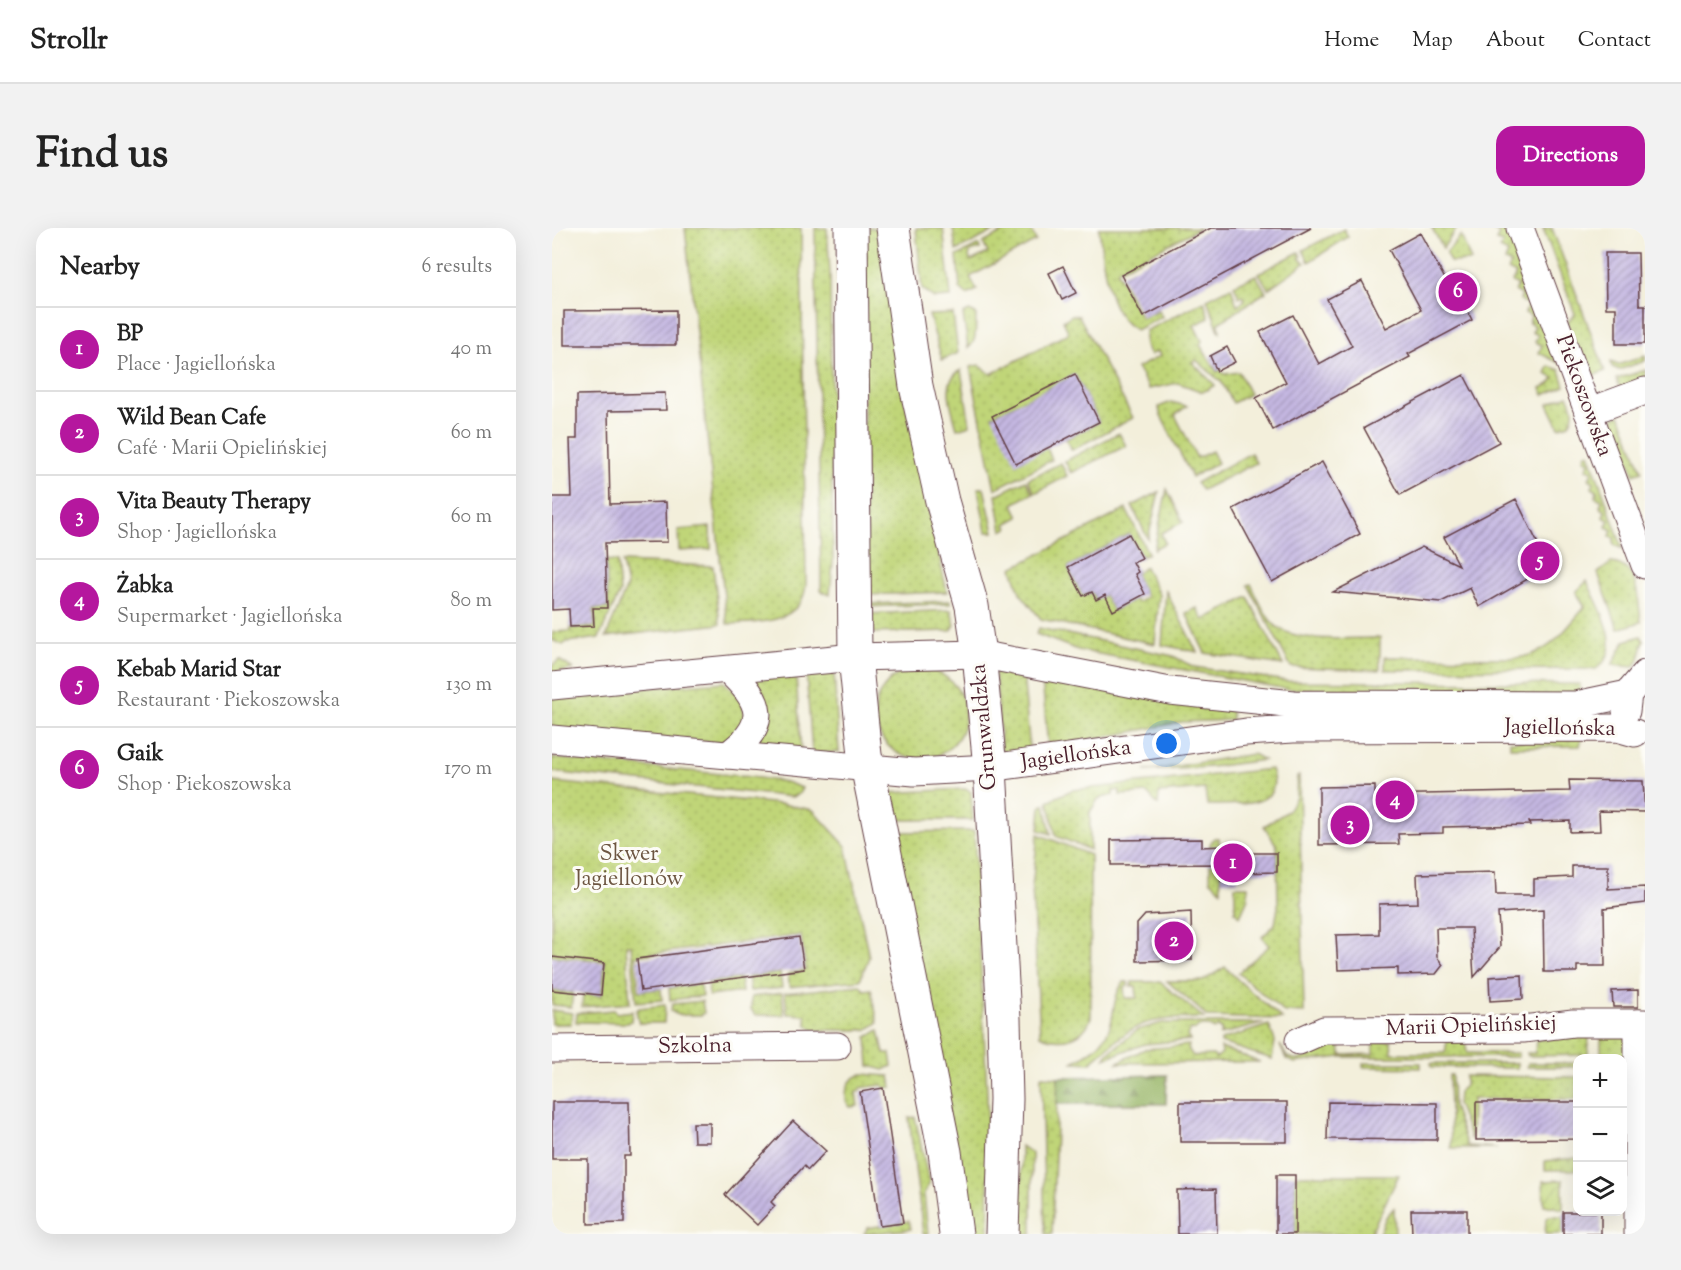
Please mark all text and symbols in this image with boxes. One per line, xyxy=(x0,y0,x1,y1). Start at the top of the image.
text: Strollr xyxy=(30,21,108,61)
text: Home xyxy=(1324,26,1379,56)
text: Map xyxy=(1412,26,1453,56)
text: About xyxy=(1486,26,1545,56)
text: Contact xyxy=(1578,26,1651,56)
text: Find us xyxy=(36,126,168,186)
button: Directions xyxy=(1496,126,1645,186)
text: Nearby xyxy=(60,249,140,286)
text: 6 results xyxy=(422,253,492,282)
pin: 6 xyxy=(1438,270,1478,314)
text: BP xyxy=(117,319,143,351)
street label: Piekoszowska xyxy=(1546,331,1620,461)
text: 1 xyxy=(76,335,83,364)
text: 40 m xyxy=(451,335,492,364)
text: Place · Jagiellońska xyxy=(117,351,276,380)
text: Wild Bean Cafe xyxy=(117,403,266,435)
text: 2 xyxy=(75,419,84,448)
text: 60 m xyxy=(451,419,492,448)
text: Café · Marii Opielińskiej xyxy=(117,435,327,464)
text: Vita Beauty Therapy xyxy=(117,487,311,519)
text: 3 xyxy=(75,503,84,532)
text: 60 m xyxy=(451,503,492,532)
text: Shop · Jagiellońska xyxy=(117,519,277,548)
pin: 5 xyxy=(1520,538,1560,584)
text: Żabka xyxy=(117,571,173,603)
text: 4 xyxy=(74,587,85,616)
text: 80 m xyxy=(451,587,492,616)
text: Supermarket · Jagiellońska xyxy=(117,603,342,632)
text: Kebab Marid Star xyxy=(117,655,281,687)
street label: Grunwaldzka xyxy=(964,663,1006,791)
text: 5 xyxy=(76,671,83,700)
text: 130 m xyxy=(446,671,492,700)
text: Restaurant · Piekoszowska xyxy=(117,687,340,716)
street label: Jagiellońska xyxy=(1503,712,1616,746)
your location xyxy=(1152,729,1181,758)
street label: Jagiellońska xyxy=(1018,732,1133,780)
text: Gaik xyxy=(117,739,163,771)
text: 6 xyxy=(75,755,84,784)
text: 170 m xyxy=(444,755,492,784)
text: Shop · Piekoszowska xyxy=(117,771,292,800)
pin: 4 xyxy=(1376,778,1414,822)
pin: 3 xyxy=(1330,802,1370,848)
park label: Skwer Jagiellonów xyxy=(574,839,684,896)
pin: 1 xyxy=(1214,840,1252,886)
pin: 2 xyxy=(1154,918,1194,964)
street label: Marii Opielińskiej xyxy=(1385,1008,1557,1046)
street label: Szkolna xyxy=(658,1030,732,1064)
map controls xyxy=(1573,1054,1627,1216)
button: + xyxy=(1573,1054,1627,1108)
button: − xyxy=(1573,1108,1627,1162)
button: layers xyxy=(1573,1162,1627,1216)

